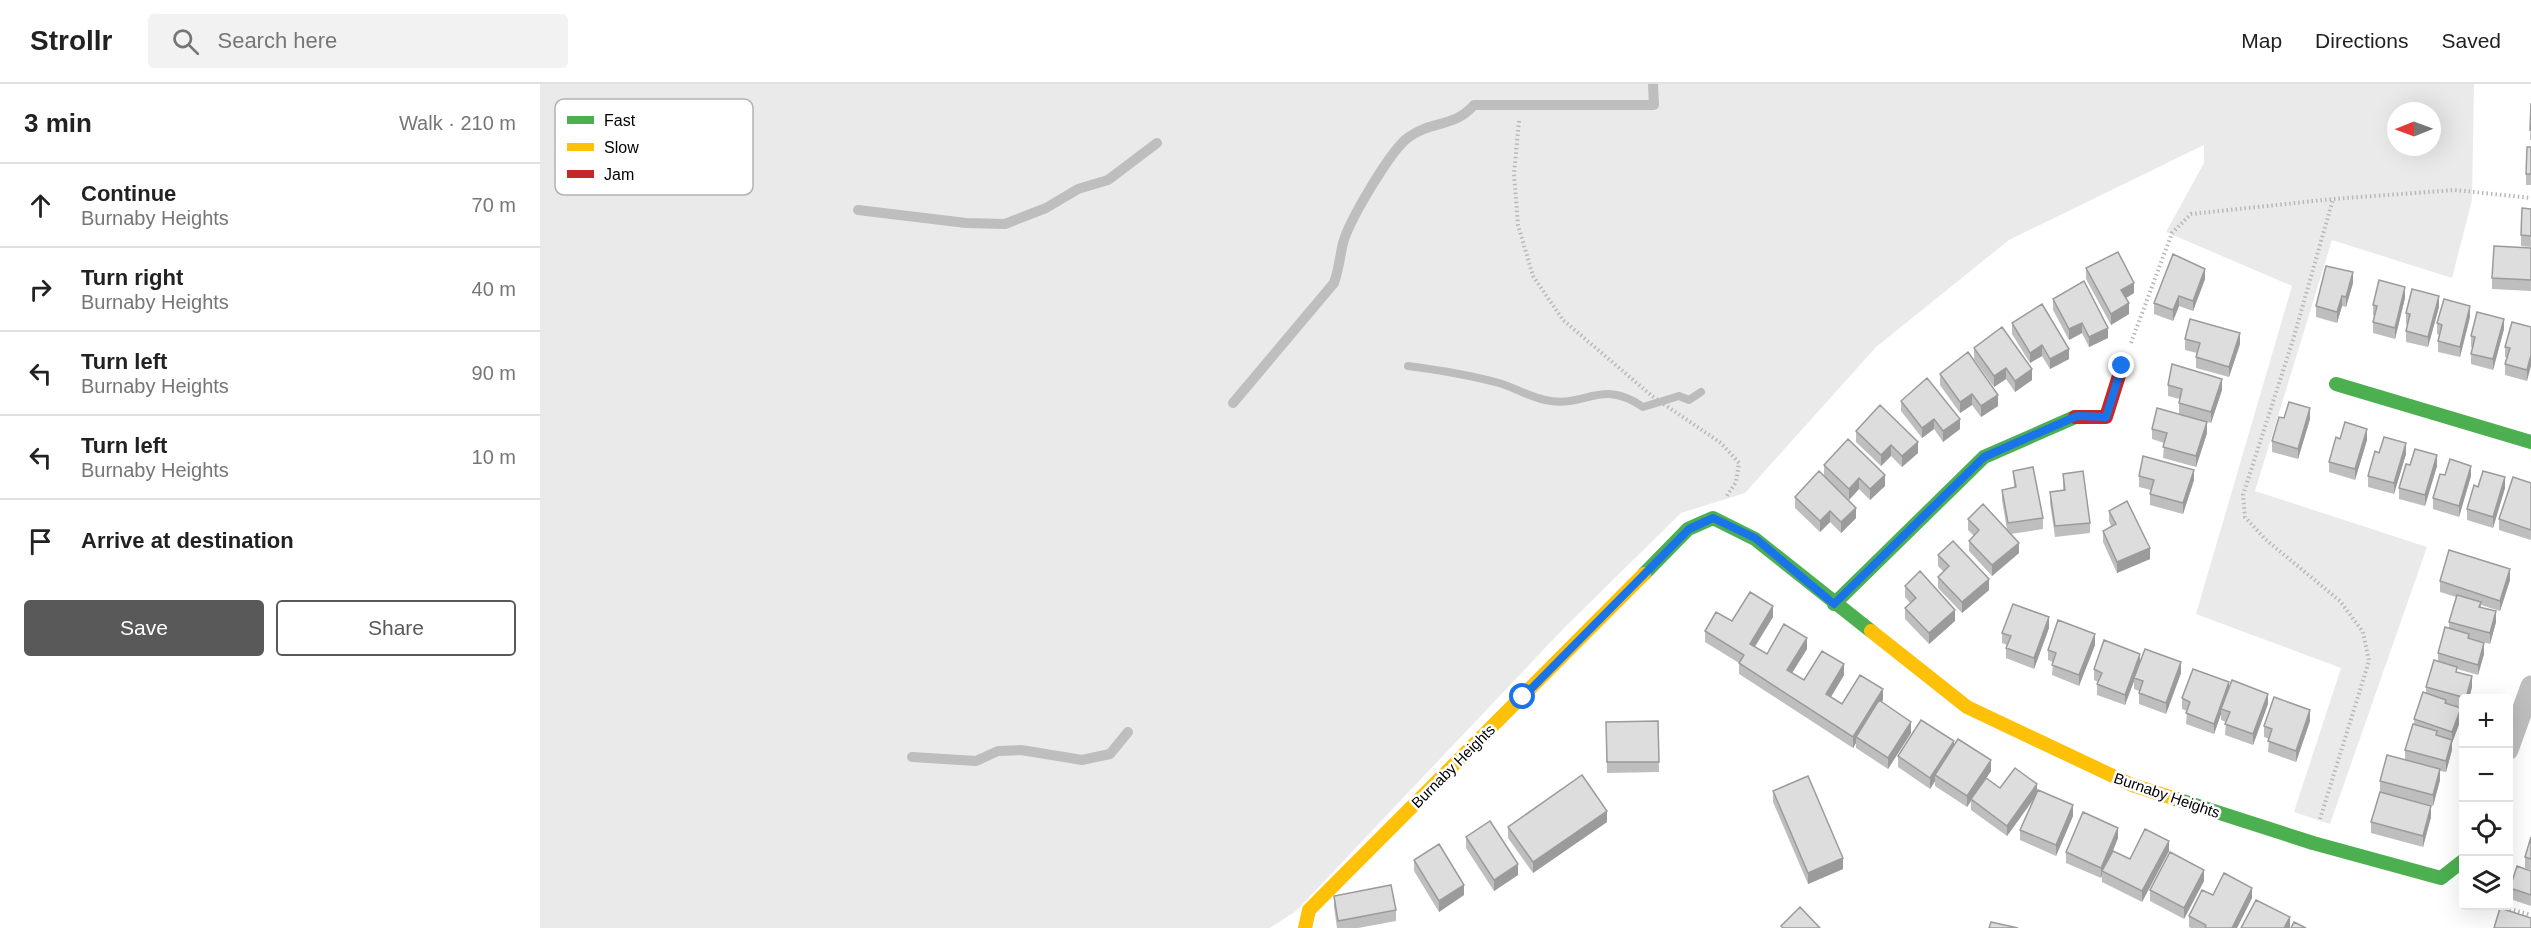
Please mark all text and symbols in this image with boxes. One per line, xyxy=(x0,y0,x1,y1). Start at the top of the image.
search box xyxy=(148,14,568,68)
text: Strollr xyxy=(30,25,112,56)
icon: search xyxy=(169,25,202,58)
text: Search here xyxy=(217,28,337,53)
text: Map xyxy=(2241,29,2282,52)
text: Directions xyxy=(2315,29,2408,52)
text: Saved xyxy=(2441,29,2501,52)
legend xyxy=(555,99,753,195)
north arrow xyxy=(2387,102,2441,156)
text: 3 min xyxy=(24,108,92,138)
text: Walk · 210 m xyxy=(399,112,516,134)
text: Fast xyxy=(604,112,636,129)
text: Slow xyxy=(604,139,639,156)
text: Jam xyxy=(604,166,634,183)
text: Continue xyxy=(81,181,176,206)
icon: ahead xyxy=(24,189,57,222)
text: 70 m xyxy=(472,194,516,216)
text: Burnaby Heights xyxy=(81,207,229,229)
text: Turn right xyxy=(81,265,183,290)
icon: right xyxy=(24,273,57,306)
text: 40 m xyxy=(472,278,516,300)
text: Burnaby Heights xyxy=(81,291,229,313)
text: Turn left xyxy=(81,349,167,374)
route end xyxy=(2108,352,2134,378)
icon: left xyxy=(24,357,57,390)
text: 90 m xyxy=(472,362,516,384)
text: Burnaby Heights xyxy=(81,375,229,397)
text: Turn left xyxy=(81,433,167,458)
icon: left xyxy=(24,441,57,474)
text: 10 m xyxy=(472,446,516,468)
text: Burnaby Heights xyxy=(81,459,229,481)
icon: arrive xyxy=(24,525,57,558)
text: Arrive at destination xyxy=(81,528,294,553)
button: Save xyxy=(24,600,264,656)
button: Share xyxy=(276,600,516,656)
route start xyxy=(1509,683,1535,709)
map controls xyxy=(2459,694,2513,910)
button: + xyxy=(2459,694,2513,748)
street label: Burnaby Heights xyxy=(1408,721,1498,811)
button: − xyxy=(2459,748,2513,802)
street label: Burnaby Heights xyxy=(2112,769,2222,821)
button: locate xyxy=(2459,802,2513,856)
button: layers xyxy=(2459,856,2513,910)

